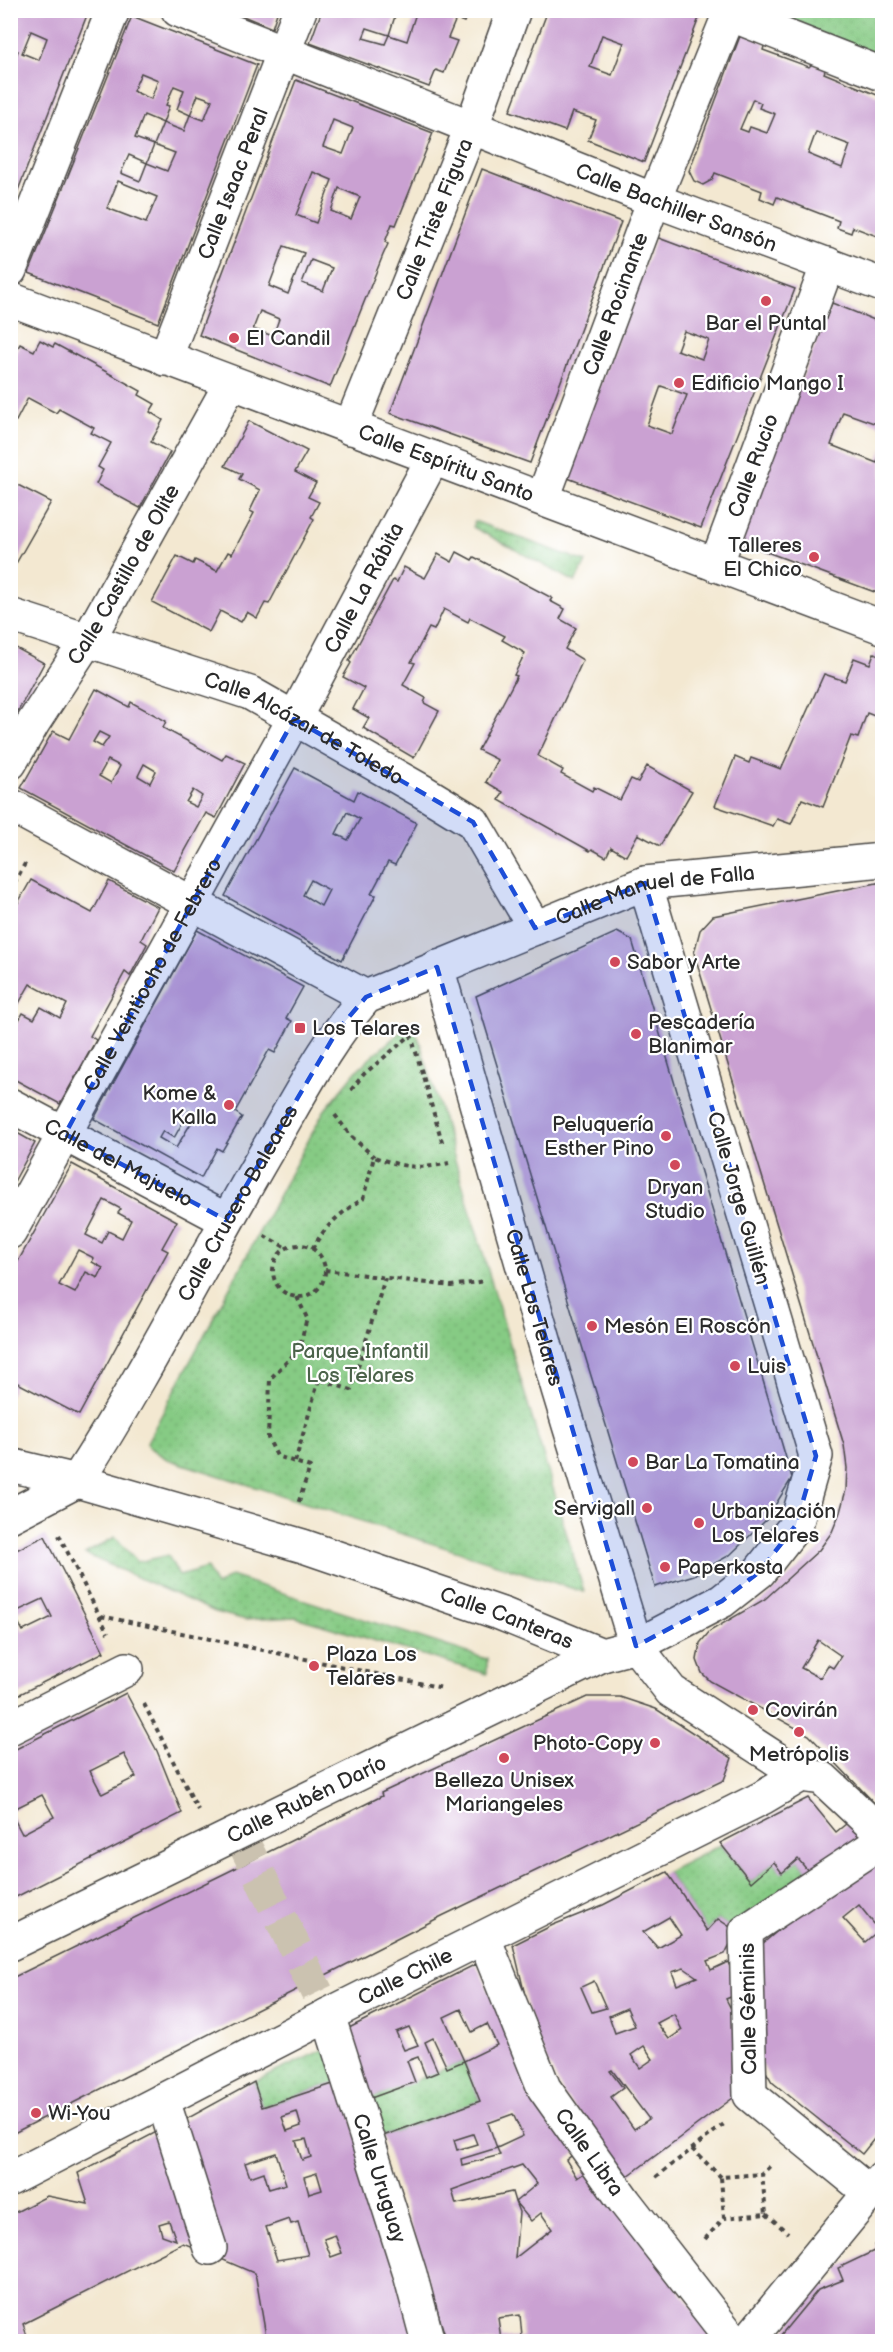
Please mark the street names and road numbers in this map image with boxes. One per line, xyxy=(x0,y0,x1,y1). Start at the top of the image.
street label: Calle Isaac Peral xyxy=(193,105,274,263)
street label: Calle Triste Figura xyxy=(391,135,479,304)
street label: Calle Bachiller Sansón xyxy=(572,158,780,258)
street label: Calle Rocinante xyxy=(578,229,654,379)
street label: Calle Rucio xyxy=(723,410,784,521)
street label: Calle Espíritu Santo xyxy=(355,419,537,508)
street label: Calle Castillo de Olite xyxy=(62,480,185,670)
street label: Calle La Rábita xyxy=(319,518,409,658)
street label: Calle Alcázar de Toledo xyxy=(201,667,408,791)
street label: Calle Veintiocho de Febrero xyxy=(78,854,227,1096)
street label: Calle Manuel de Falla xyxy=(552,860,756,931)
street label: Calle Crucero Baleares xyxy=(173,1101,304,1306)
street label: Calle Jorge Guillén xyxy=(702,1109,775,1288)
street label: Calle del Majuelo xyxy=(40,1114,197,1213)
street label: Calle Los Telares xyxy=(500,1226,568,1389)
street label: Calle Canteras xyxy=(437,1582,577,1655)
street label: Calle Rubén Darío xyxy=(223,1750,391,1849)
street label: Calle Chile xyxy=(354,1943,457,2011)
street label: Calle Géminis xyxy=(735,1943,762,2075)
street label: Calle Libra xyxy=(549,2103,629,2201)
street label: Calle Uruguay xyxy=(347,2110,411,2246)

